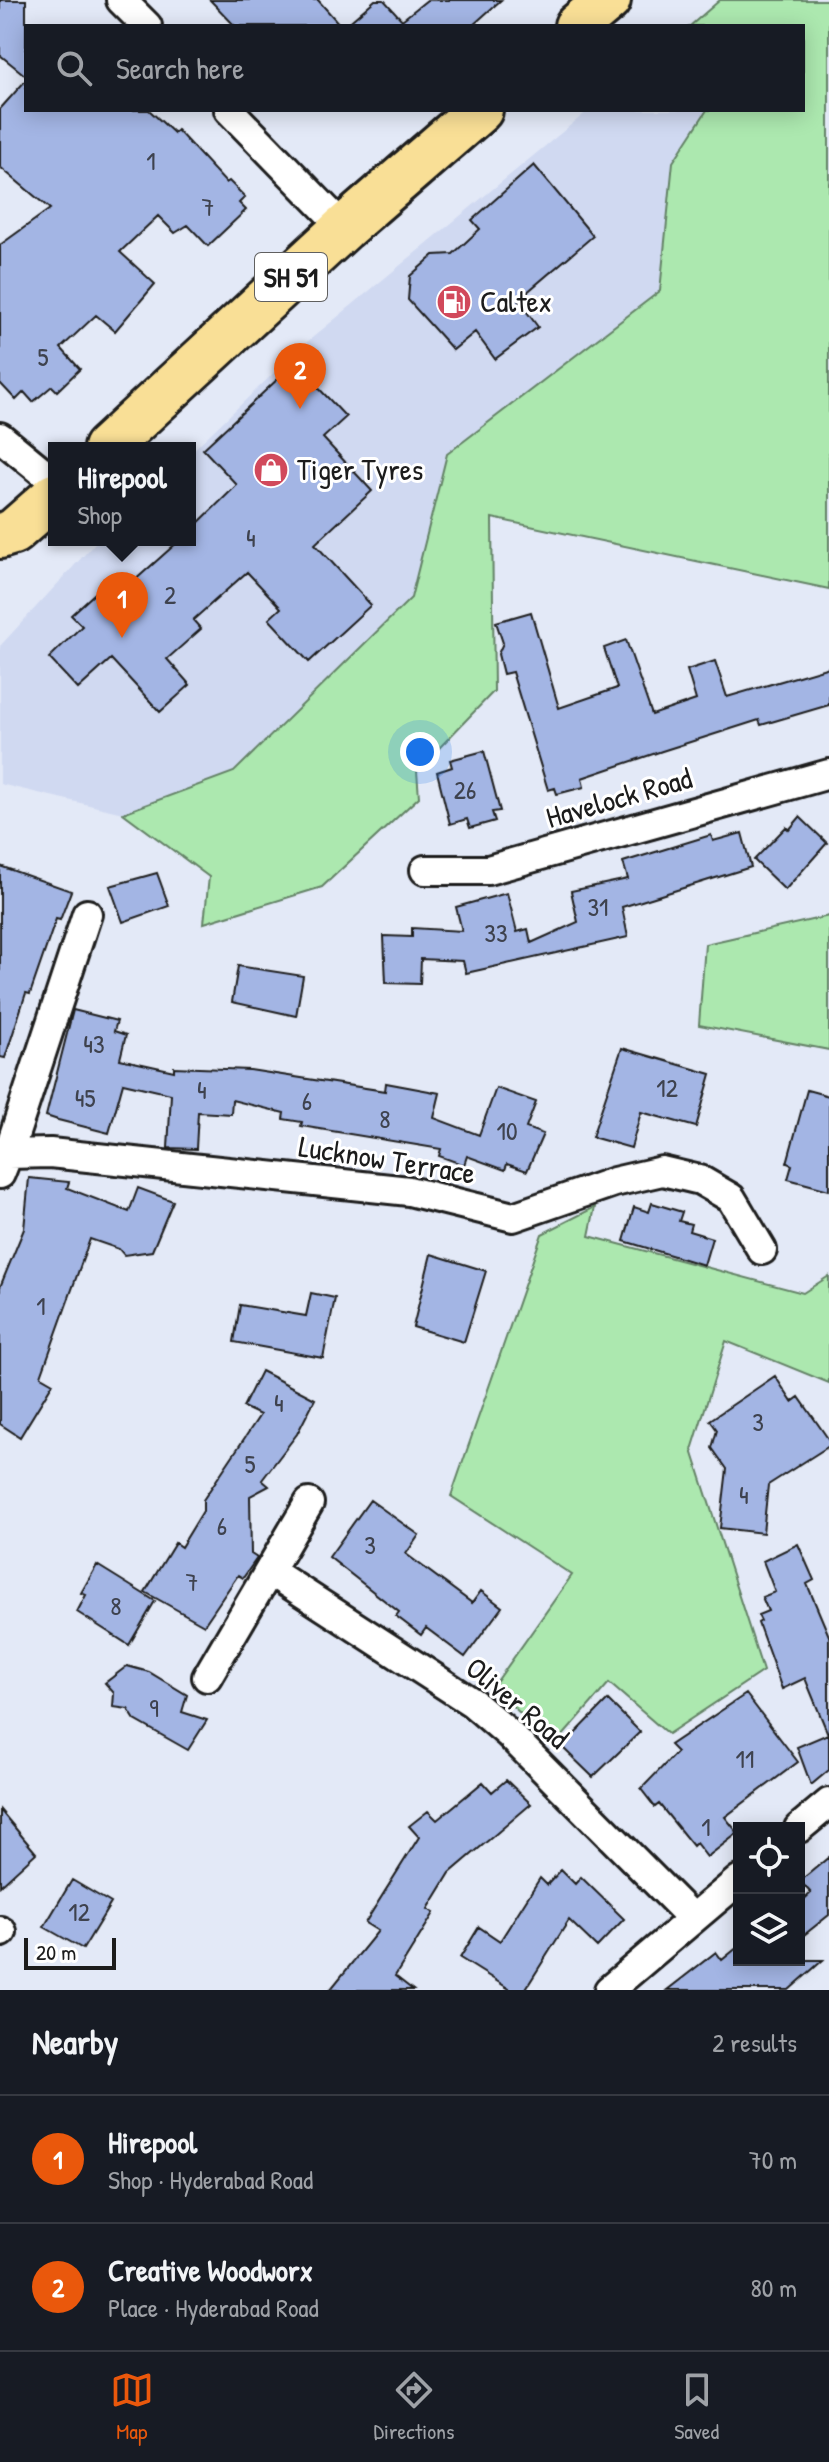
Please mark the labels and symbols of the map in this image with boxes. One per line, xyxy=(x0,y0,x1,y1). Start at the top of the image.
house number: 1 xyxy=(146,143,156,178)
house number: 7 xyxy=(202,189,214,224)
road number: SH 51 xyxy=(255,253,327,301)
place label: Caltex xyxy=(480,281,552,321)
fuel station icon: Caltex xyxy=(435,283,473,321)
house number: 5 xyxy=(38,339,49,374)
pin: 2 xyxy=(274,343,326,409)
place label: Tiger Tyres xyxy=(297,449,423,489)
shop icon: Tiger Tyres xyxy=(252,451,290,489)
house number: 4 xyxy=(246,520,256,555)
pin: 1 xyxy=(96,572,148,638)
house number: 2 xyxy=(164,577,176,612)
your location xyxy=(400,732,440,772)
street label: Havelock Road xyxy=(541,757,697,837)
house number: 26 xyxy=(454,772,476,807)
house number: 31 xyxy=(587,889,609,924)
house number: 33 xyxy=(484,915,508,950)
house number: 43 xyxy=(83,1026,105,1061)
house number: 12 xyxy=(656,1070,678,1105)
house number: 4 xyxy=(197,1072,207,1107)
house number: 45 xyxy=(75,1080,95,1115)
house number: 6 xyxy=(302,1083,312,1118)
house number: 8 xyxy=(379,1101,391,1136)
house number: 10 xyxy=(496,1113,518,1148)
street label: Lucknow Terrace xyxy=(296,1125,478,1193)
house number: 1 xyxy=(36,1288,46,1323)
house number: 4 xyxy=(274,1385,284,1420)
house number: 3 xyxy=(752,1404,764,1439)
house number: 5 xyxy=(245,1446,256,1481)
house number: 4 xyxy=(739,1477,749,1512)
house number: 6 xyxy=(217,1508,227,1543)
house number: 3 xyxy=(364,1527,376,1562)
house number: 7 xyxy=(186,1564,198,1599)
house number: 8 xyxy=(110,1588,122,1623)
street label: Oliver Road xyxy=(458,1647,578,1757)
house number: 9 xyxy=(149,1690,159,1725)
house number: 11 xyxy=(736,1741,754,1776)
house number: 1 xyxy=(701,1809,711,1844)
house number: 12 xyxy=(68,1894,90,1929)
scale bar xyxy=(24,1934,116,1970)

